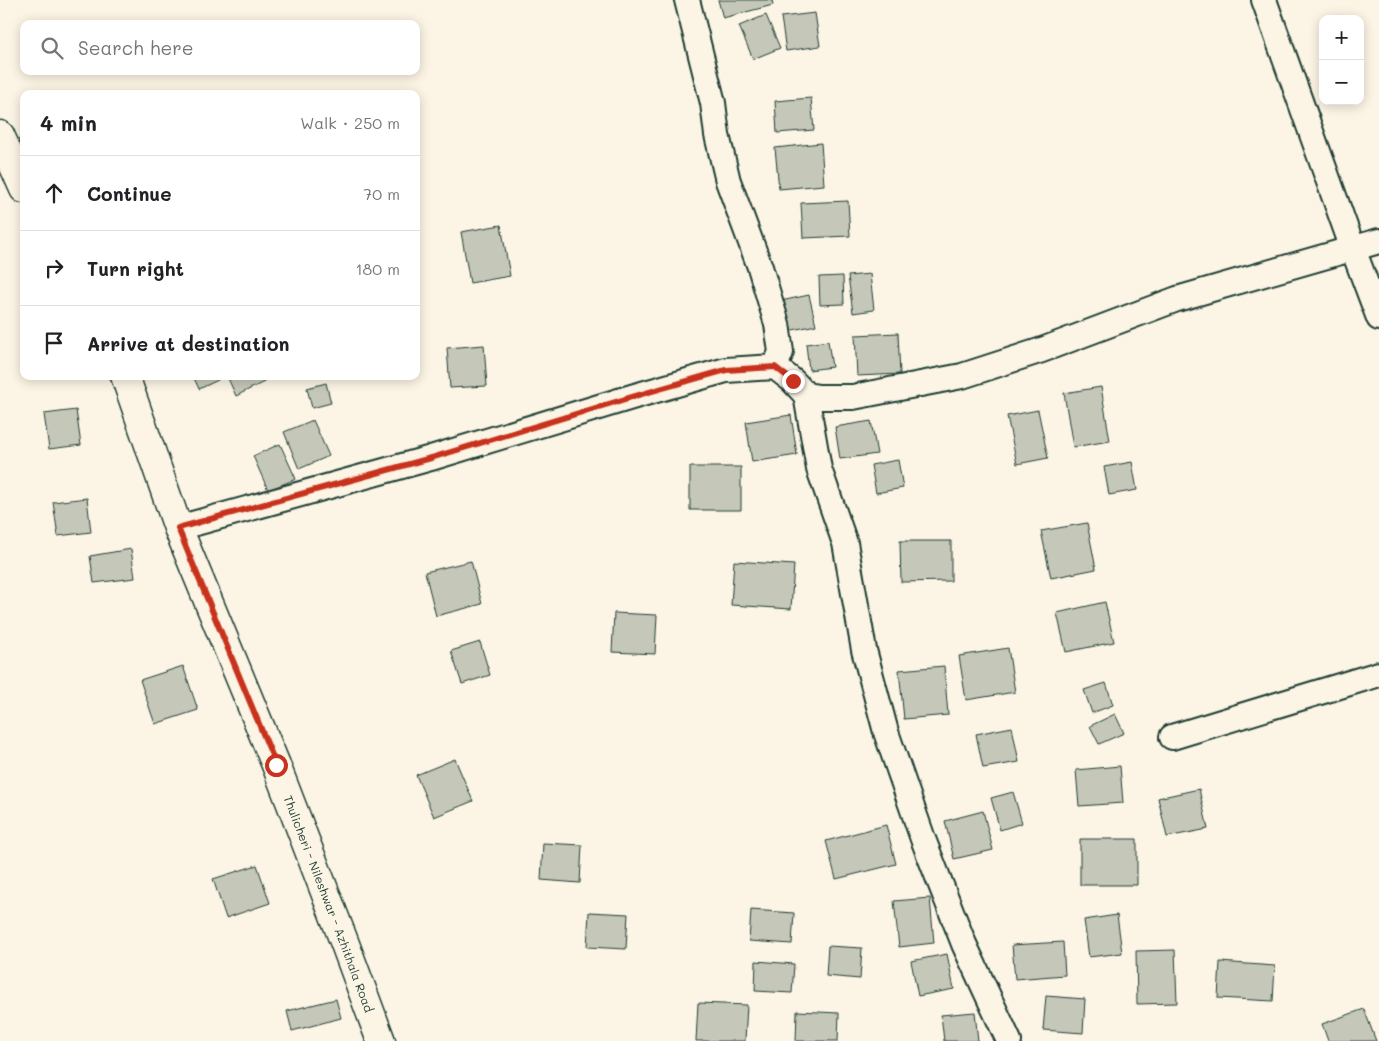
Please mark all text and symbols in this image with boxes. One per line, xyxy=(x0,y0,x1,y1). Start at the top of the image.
map controls xyxy=(1319,15,1364,105)
button: + xyxy=(1319,15,1364,60)
search box xyxy=(20,20,420,75)
icon: search xyxy=(38,34,66,62)
text: Search here xyxy=(78,35,194,60)
button: − xyxy=(1319,60,1364,105)
text: 4 min xyxy=(40,109,97,136)
text: Walk · 250 m xyxy=(300,112,400,133)
icon: ahead xyxy=(40,179,68,207)
text: Continue xyxy=(87,181,172,206)
text: 70 m xyxy=(363,183,400,204)
icon: right xyxy=(40,254,68,282)
text: Turn right xyxy=(87,256,184,281)
text: 180 m xyxy=(355,258,400,279)
icon: arrive xyxy=(40,329,68,357)
text: Arrive at destination xyxy=(87,331,290,356)
route end xyxy=(782,370,805,393)
route start xyxy=(265,754,288,777)
street label: Thulicheri - Nileshwar - Azhithala Road xyxy=(280,793,378,1015)

